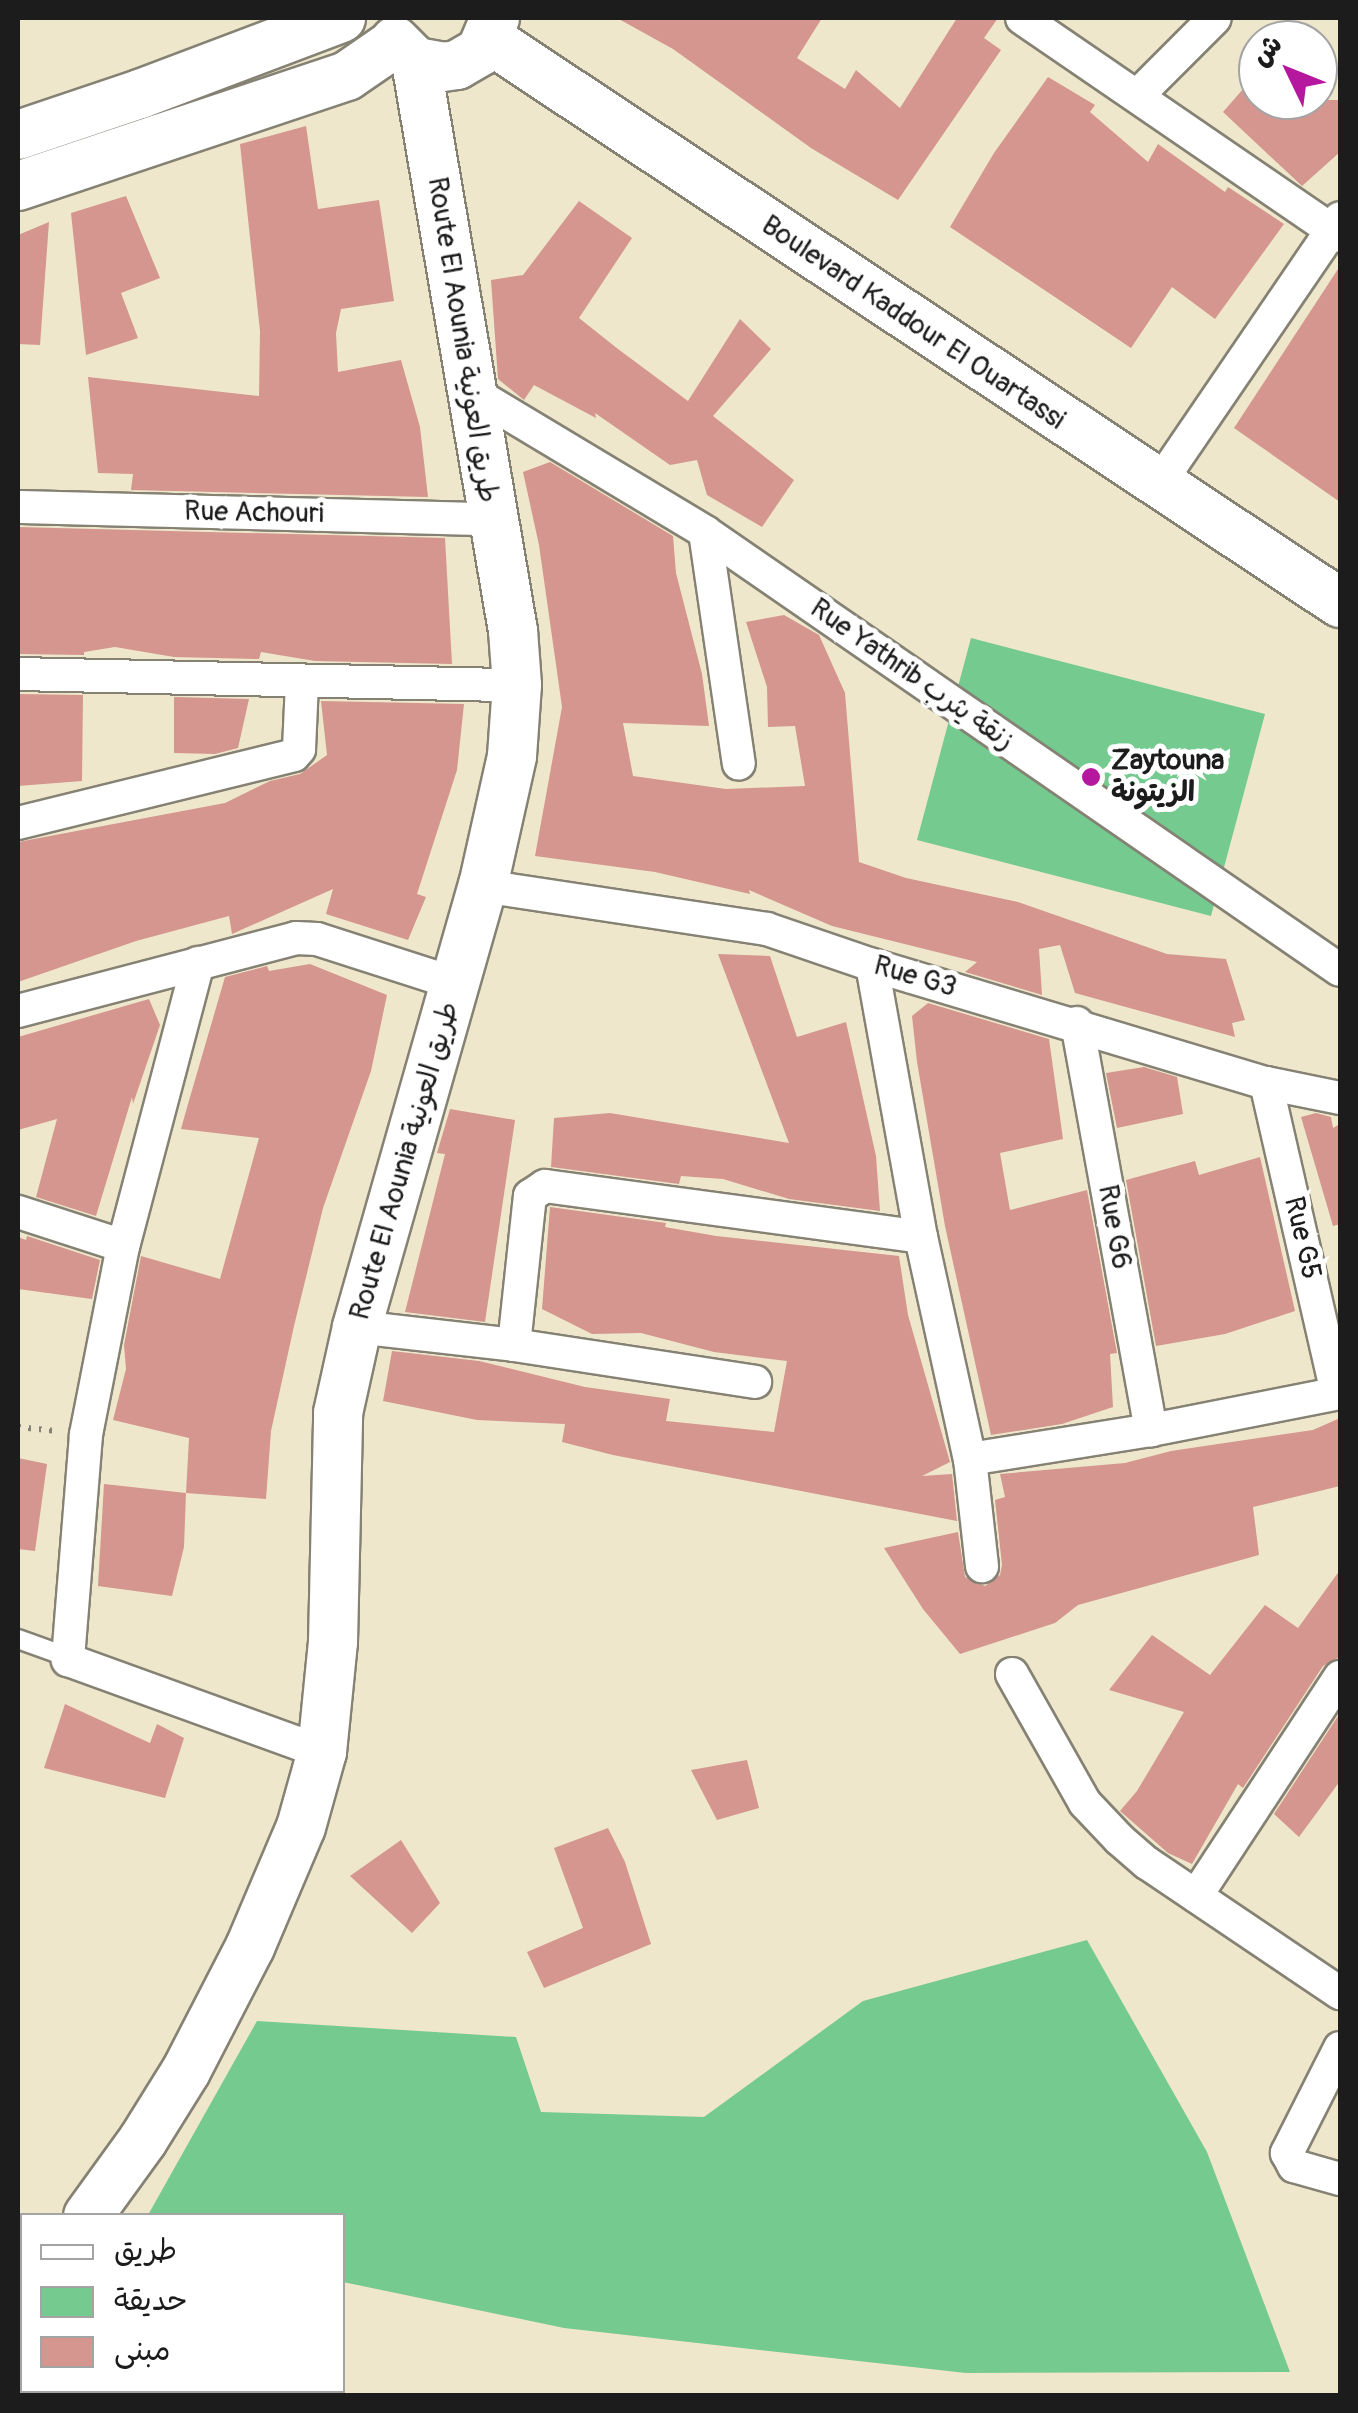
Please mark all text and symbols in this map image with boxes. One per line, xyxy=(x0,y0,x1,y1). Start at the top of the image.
north arrow xyxy=(1238,20,1338,120)
text: ش xyxy=(1244,27,1290,74)
street label: Route El Aounia طريق العونية xyxy=(420,175,504,505)
street label: Boulevard Kaddour El Ouartassi xyxy=(755,209,1071,437)
street label: Rue Achouri xyxy=(184,495,324,531)
street label: Rue Yathrib زنقة يثرب xyxy=(803,592,1021,758)
place label: Zaytouna الزيتونة xyxy=(1111,744,1224,810)
marker: Zaytouna الزيتونة xyxy=(1080,766,1102,788)
street label: Rue G3 xyxy=(870,949,960,1005)
street label: Route El Aounia طريق العونية xyxy=(343,998,467,1324)
street label: Rue G6 xyxy=(1090,1182,1138,1272)
street label: Rue G5 xyxy=(1276,1193,1328,1283)
legend xyxy=(20,2213,345,2393)
text: طريق xyxy=(114,2232,177,2269)
text: حديقة xyxy=(114,2282,188,2319)
text: مبنى xyxy=(114,2332,170,2369)

